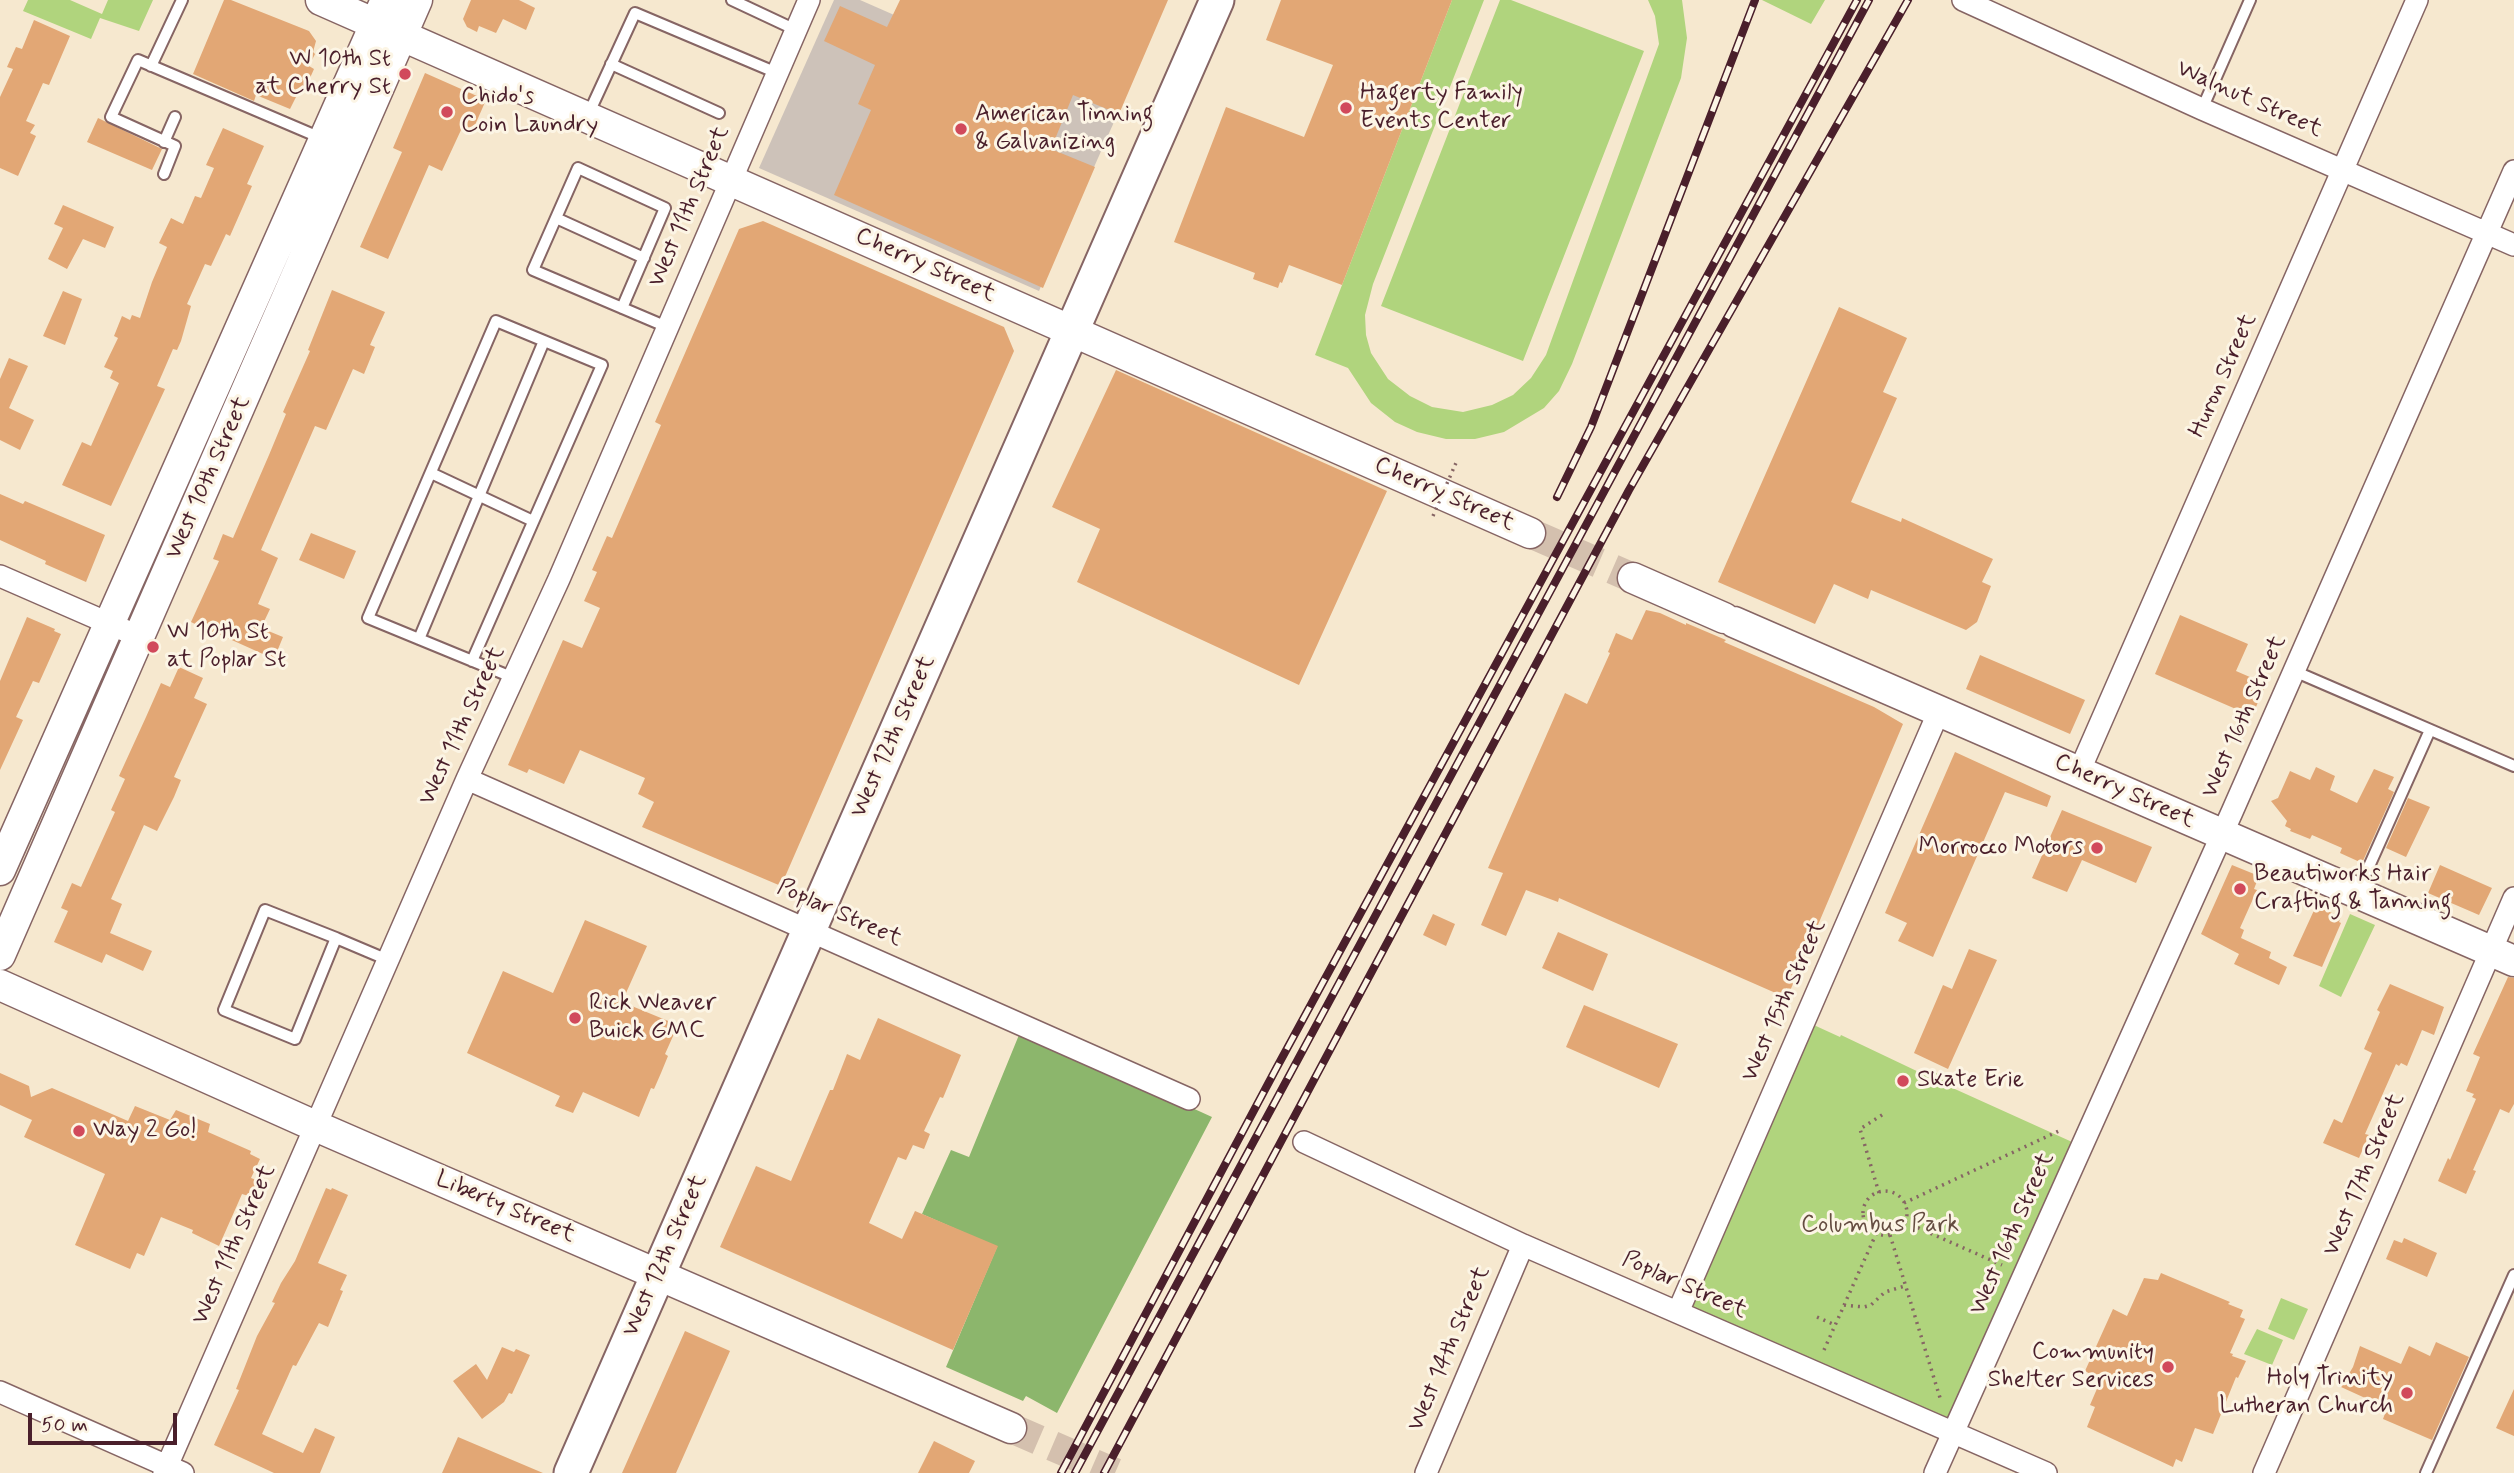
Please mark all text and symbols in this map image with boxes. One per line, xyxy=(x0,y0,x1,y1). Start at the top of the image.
place label: W 10th St at Cherry St xyxy=(255,46,391,102)
street label: Walnut Street xyxy=(2172,55,2326,145)
marker: W 10th St at Cherry St xyxy=(397,66,413,82)
place label: Hagerty Family Events Center xyxy=(1360,80,1523,136)
place label: Chido's Coin Laundry xyxy=(461,84,598,140)
marker: Hagerty Family Events Center xyxy=(1338,100,1354,116)
place label: American Tinning & Galvanizing xyxy=(975,101,1154,157)
marker: Chido's Coin Laundry xyxy=(439,104,455,120)
marker: American Tinning & Galvanizing xyxy=(953,121,969,137)
street label: West 11th Street xyxy=(643,122,737,292)
street label: Cherry Street xyxy=(851,222,999,310)
street label: Huron Street xyxy=(2184,309,2264,443)
street label: West 10th Street xyxy=(160,392,258,564)
street label: Cherry Street xyxy=(1370,451,1518,539)
place label: W 10th St at Poplar St xyxy=(167,619,286,675)
street label: West 16th Street xyxy=(2196,631,2294,803)
marker: W 10th St at Poplar St xyxy=(145,639,161,655)
street label: West 11th Street xyxy=(414,642,512,810)
street label: West 12th Street xyxy=(845,651,943,823)
street label: Cherry Street xyxy=(2050,748,2198,836)
place label: Morrocco Motors xyxy=(1919,834,2083,862)
marker: Morrocco Motors xyxy=(2089,840,2105,856)
place label: Beautiworks Hair Crafting & Tanning xyxy=(2254,861,2451,917)
street label: Poplar Street xyxy=(772,874,906,954)
marker: Beautiworks Hair Crafting & Tanning xyxy=(2232,881,2248,897)
street label: West 15th Street xyxy=(1736,915,1834,1087)
place label: Rick Weaver Buick GMC xyxy=(589,990,716,1046)
marker: Rick Weaver Buick GMC xyxy=(567,1010,583,1026)
place label: Skate Erie xyxy=(1917,1067,2024,1095)
marker: Skate Erie xyxy=(1895,1073,1911,1089)
street label: West 17th Street xyxy=(2318,1089,2412,1261)
place label: Way 2 Go! xyxy=(93,1117,197,1145)
marker: Way 2 Go! xyxy=(71,1123,87,1139)
street label: West 16th Street xyxy=(1964,1148,2062,1320)
street label: West 11th Street xyxy=(187,1161,283,1329)
street label: Liberty Street xyxy=(431,1166,579,1250)
street label: West 12th Street xyxy=(617,1170,715,1342)
park label: Columbus Park xyxy=(1801,1212,1959,1240)
street label: Poplar Street xyxy=(1617,1246,1751,1326)
street label: West 14th Street xyxy=(1402,1262,1498,1436)
place label: Community Shelter Services xyxy=(1988,1339,2154,1395)
marker: Community Shelter Services xyxy=(2160,1359,2176,1375)
place label: Holy Trinity Lutheran Church xyxy=(2219,1365,2393,1421)
marker: Holy Trinity Lutheran Church xyxy=(2399,1385,2415,1401)
scale bar xyxy=(32,1400,180,1444)
text: 50 m xyxy=(41,1411,88,1439)

